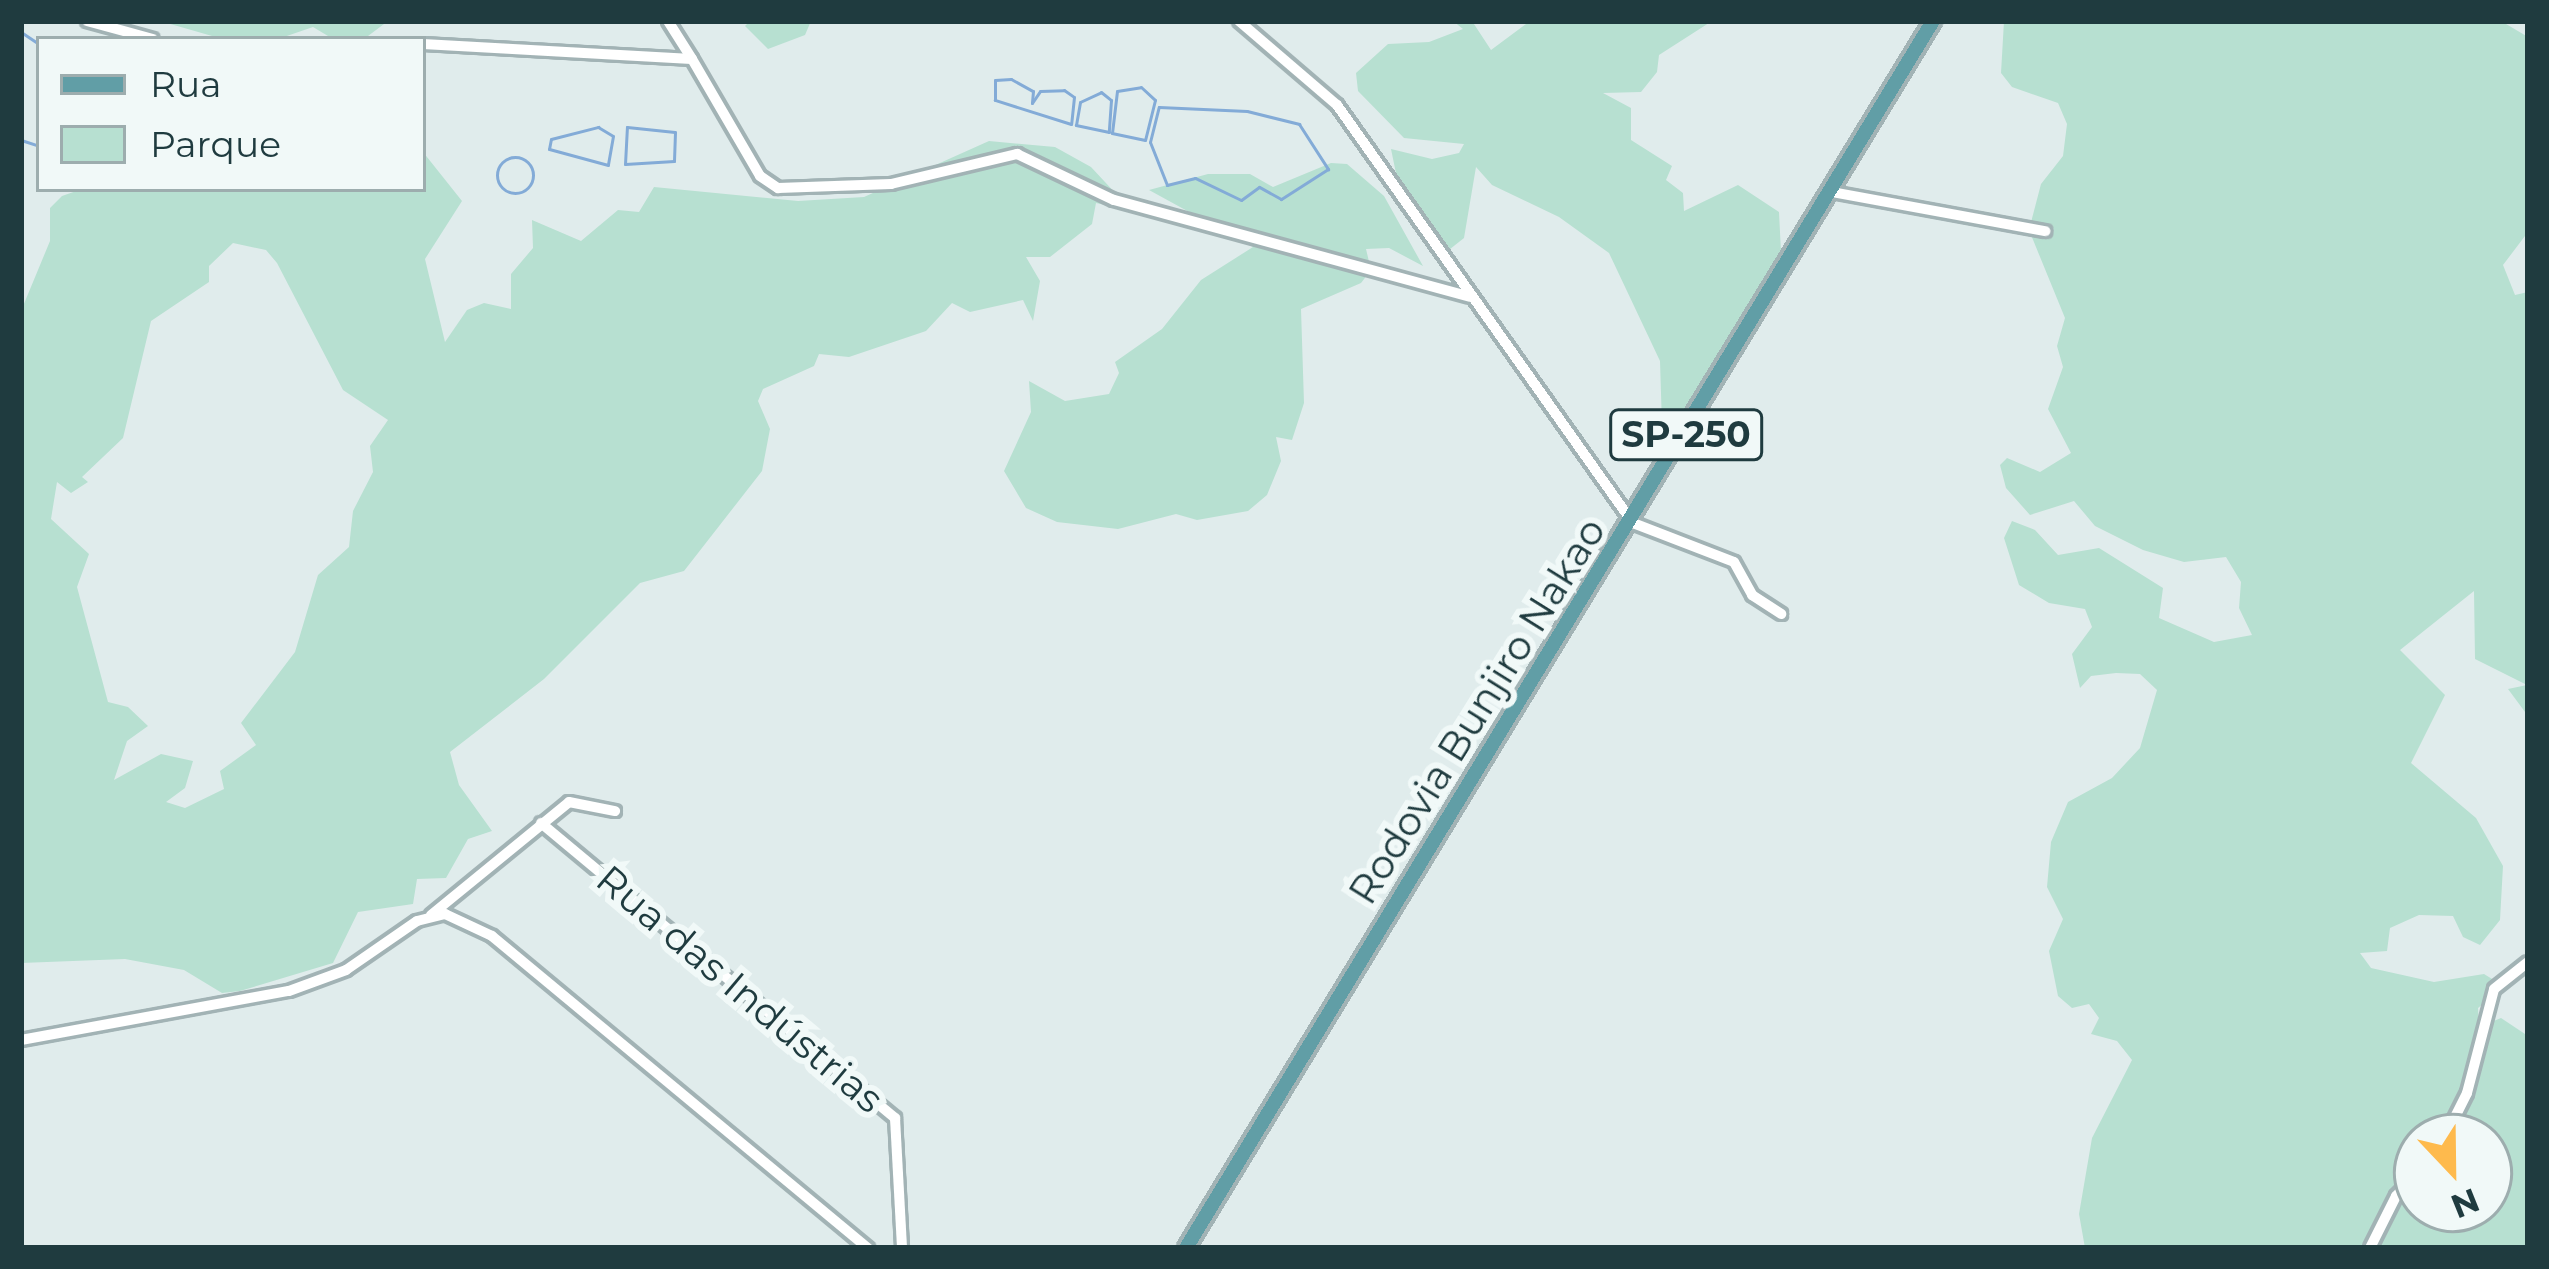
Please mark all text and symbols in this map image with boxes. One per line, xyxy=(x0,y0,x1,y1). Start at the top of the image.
legend xyxy=(36,36,426,192)
text: Rua xyxy=(150,62,221,106)
text: Parque xyxy=(150,122,281,166)
road number: SP-250 xyxy=(1608,405,1764,465)
street label: Rodovia Bunjiro Nakao xyxy=(1339,510,1615,912)
street label: Rua das Indústrias xyxy=(587,855,893,1123)
north arrow xyxy=(2393,1113,2513,1233)
text: N xyxy=(2446,1180,2485,1227)

